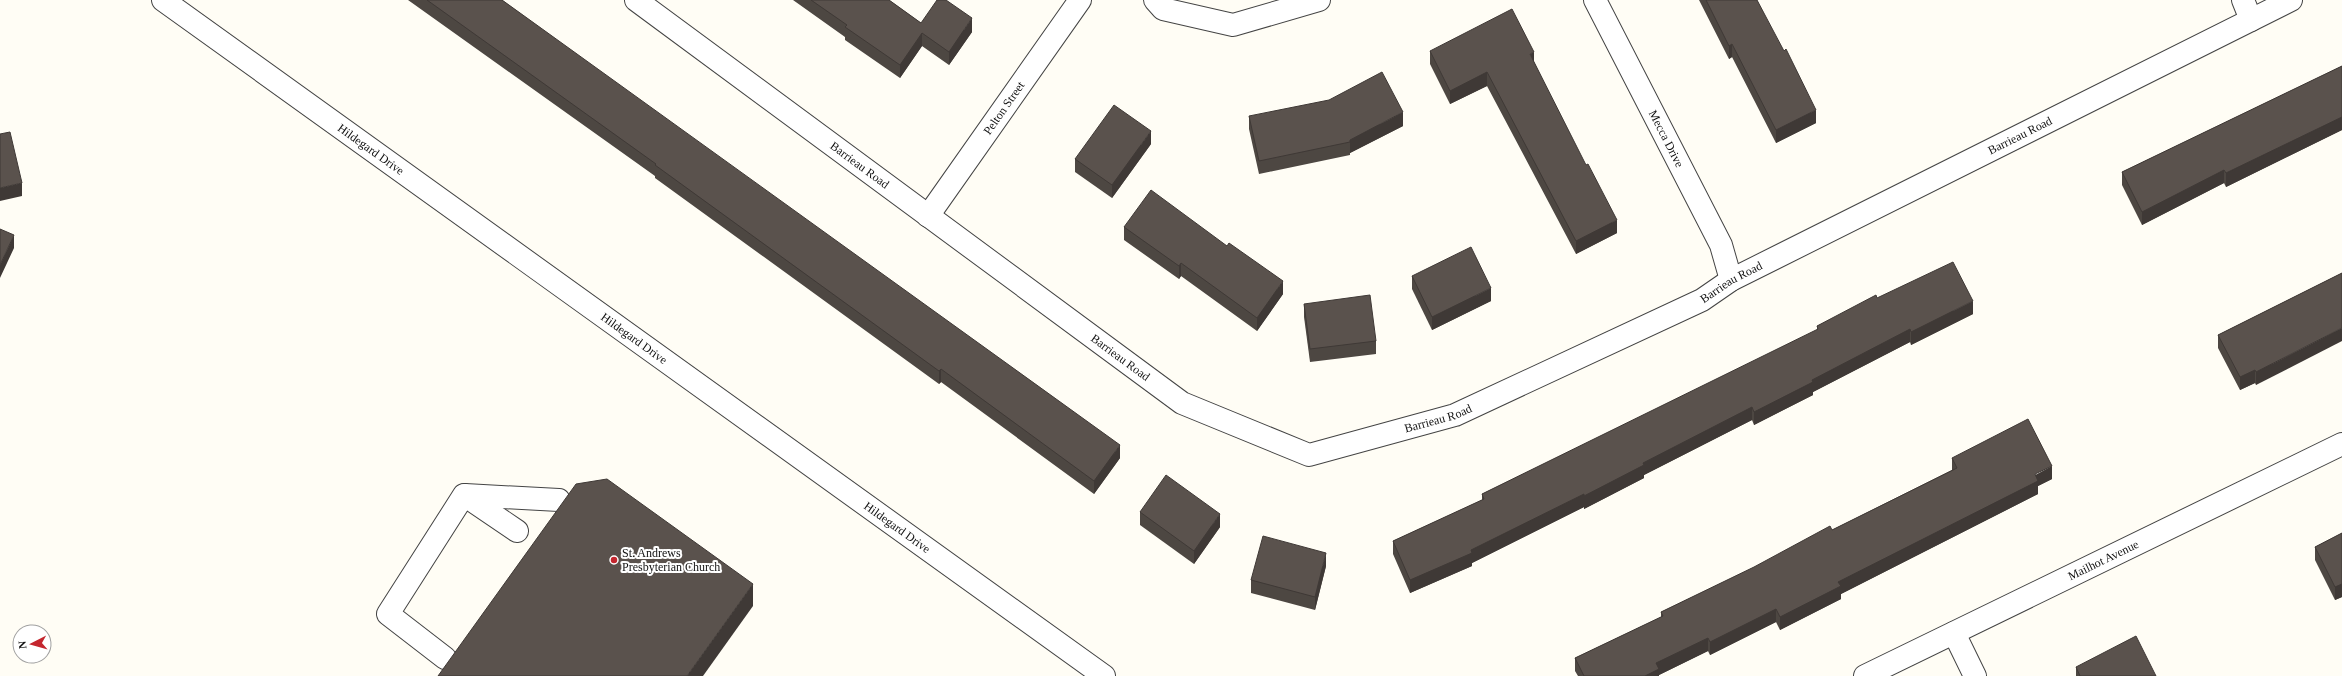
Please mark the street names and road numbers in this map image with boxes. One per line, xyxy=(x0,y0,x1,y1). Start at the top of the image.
street label: Pelton Street xyxy=(980,78,1028,137)
street label: Mecca Drive xyxy=(1646,108,1687,170)
street label: Barrieau Road xyxy=(1986,114,2054,157)
street label: Hildegard Drive xyxy=(335,121,407,178)
street label: Barrieau Road xyxy=(827,139,892,191)
street label: Barrieau Road xyxy=(1698,259,1764,306)
street label: Hildegard Drive xyxy=(598,310,670,367)
street label: Barrieau Road xyxy=(1088,331,1153,384)
street label: Barrieau Road xyxy=(1403,401,1474,436)
street label: Hildegard Drive xyxy=(861,499,933,556)
street label: Mailhot Avenue xyxy=(2066,537,2141,583)

